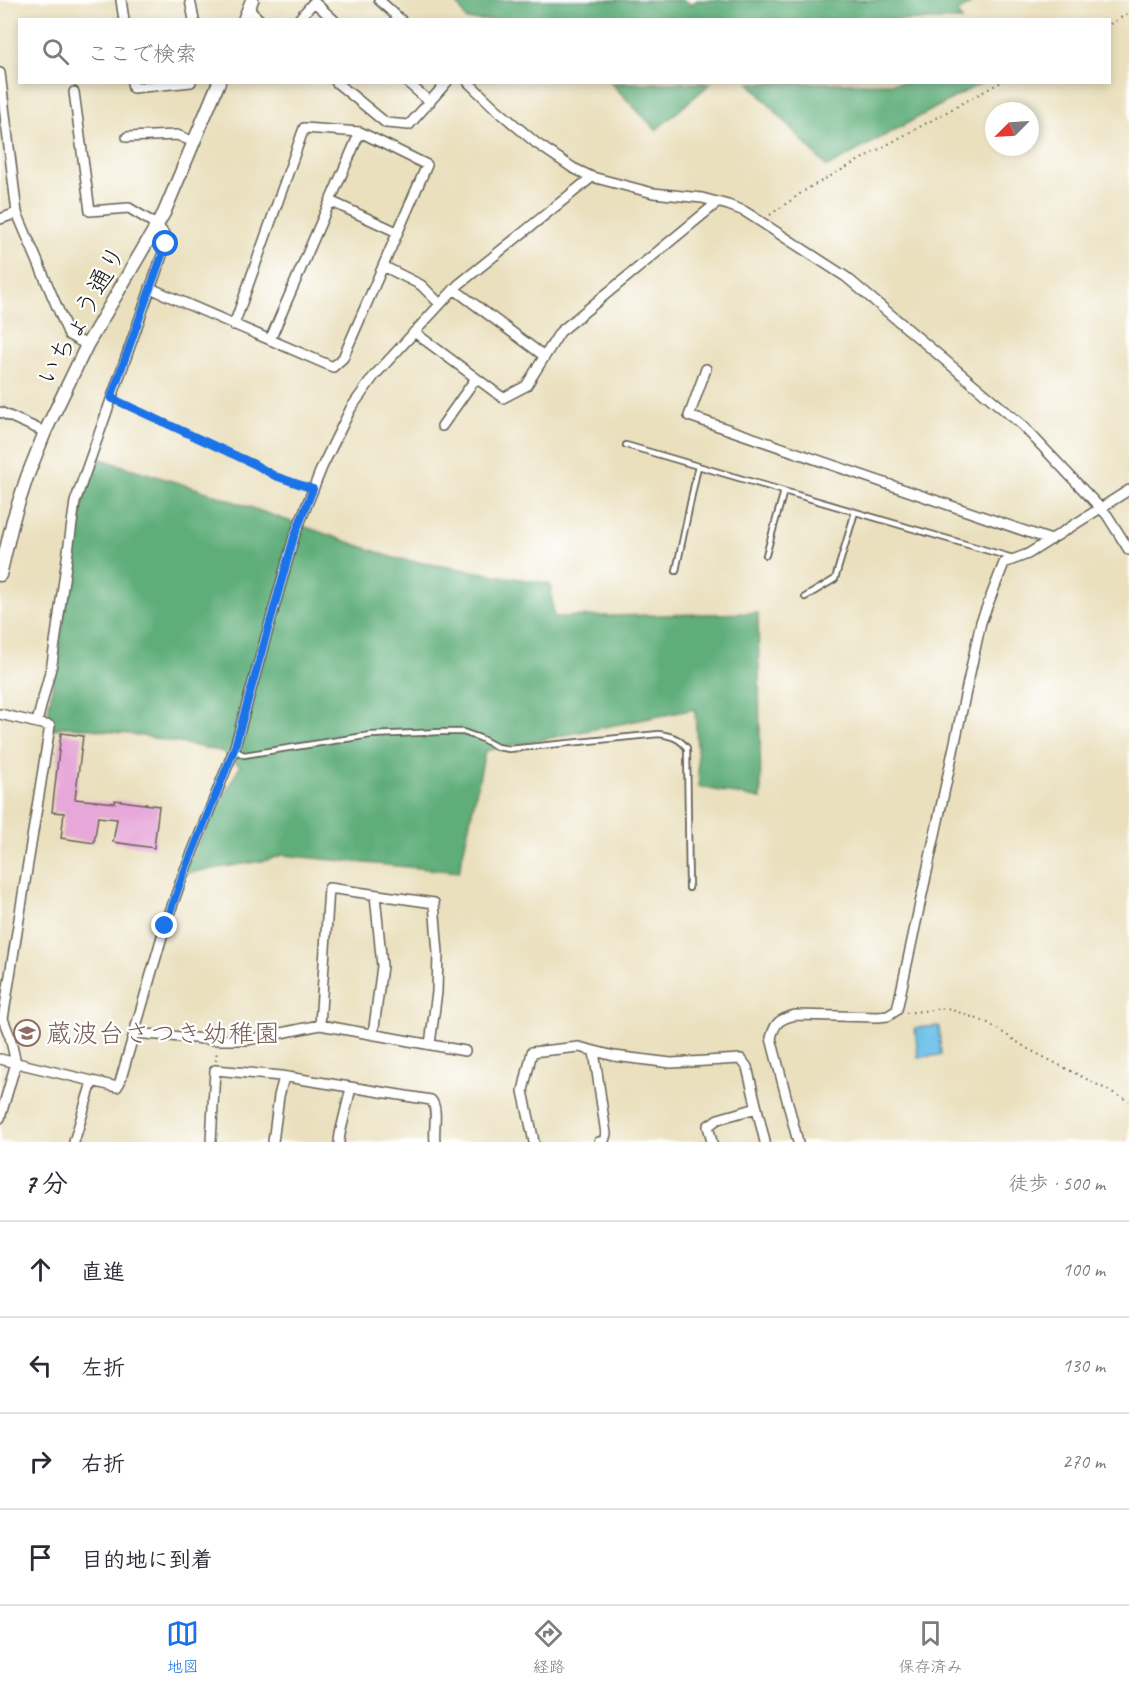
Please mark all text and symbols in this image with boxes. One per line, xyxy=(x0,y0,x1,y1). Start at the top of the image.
search box xyxy=(18,18,1111,84)
icon: search xyxy=(39,35,72,68)
text: ここで検索 xyxy=(87,40,197,68)
north arrow xyxy=(985,102,1039,156)
route start xyxy=(152,230,178,256)
street label: いちょう通り xyxy=(29,239,134,391)
route end xyxy=(151,912,177,938)
place label: 蔵波台さつき幼稚園 xyxy=(46,1017,280,1050)
school or university icon: 蔵波台さつき幼稚園 xyxy=(12,1018,42,1048)
text: 7 分 xyxy=(24,1167,68,1200)
text: 徒歩 · 500 m xyxy=(1009,1171,1105,1196)
icon: ahead xyxy=(24,1253,57,1286)
text: 100 m xyxy=(1062,1257,1105,1282)
text: 直進 xyxy=(81,1258,125,1286)
icon: left xyxy=(24,1349,57,1382)
text: 130 m xyxy=(1062,1353,1105,1378)
text: 左折 xyxy=(81,1354,125,1382)
icon: right xyxy=(24,1445,57,1478)
text: 270 m xyxy=(1062,1449,1105,1474)
text: 右折 xyxy=(81,1450,125,1478)
icon: arrive xyxy=(24,1541,57,1574)
text: 目的地に到着 xyxy=(81,1546,213,1574)
tab: 地図 xyxy=(166,1617,199,1677)
tab: 経路 xyxy=(532,1617,565,1677)
tab: 保存済み xyxy=(898,1617,962,1677)

